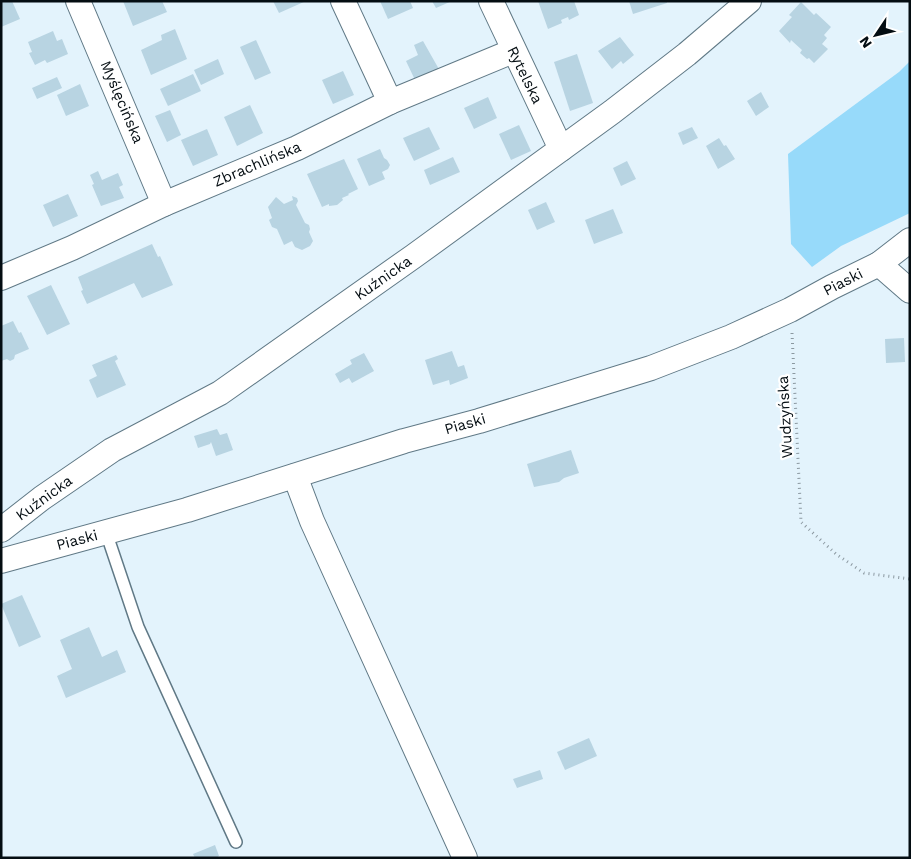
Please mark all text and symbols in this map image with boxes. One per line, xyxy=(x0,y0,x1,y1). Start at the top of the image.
north arrow xyxy=(851,10,901,60)
text: N xyxy=(856,34,875,51)
street label: Rytelska xyxy=(503,43,547,107)
street label: Myślęcińska xyxy=(97,58,148,146)
street label: Zbrachlińska xyxy=(210,137,304,191)
street label: Kuźnicka xyxy=(351,252,415,304)
street label: Piaski xyxy=(820,264,866,300)
street label: Wudzyńska xyxy=(774,375,796,459)
street label: Piaski xyxy=(442,410,488,438)
street label: Kuźnicka xyxy=(12,471,76,524)
street label: Piaski xyxy=(54,526,100,554)

